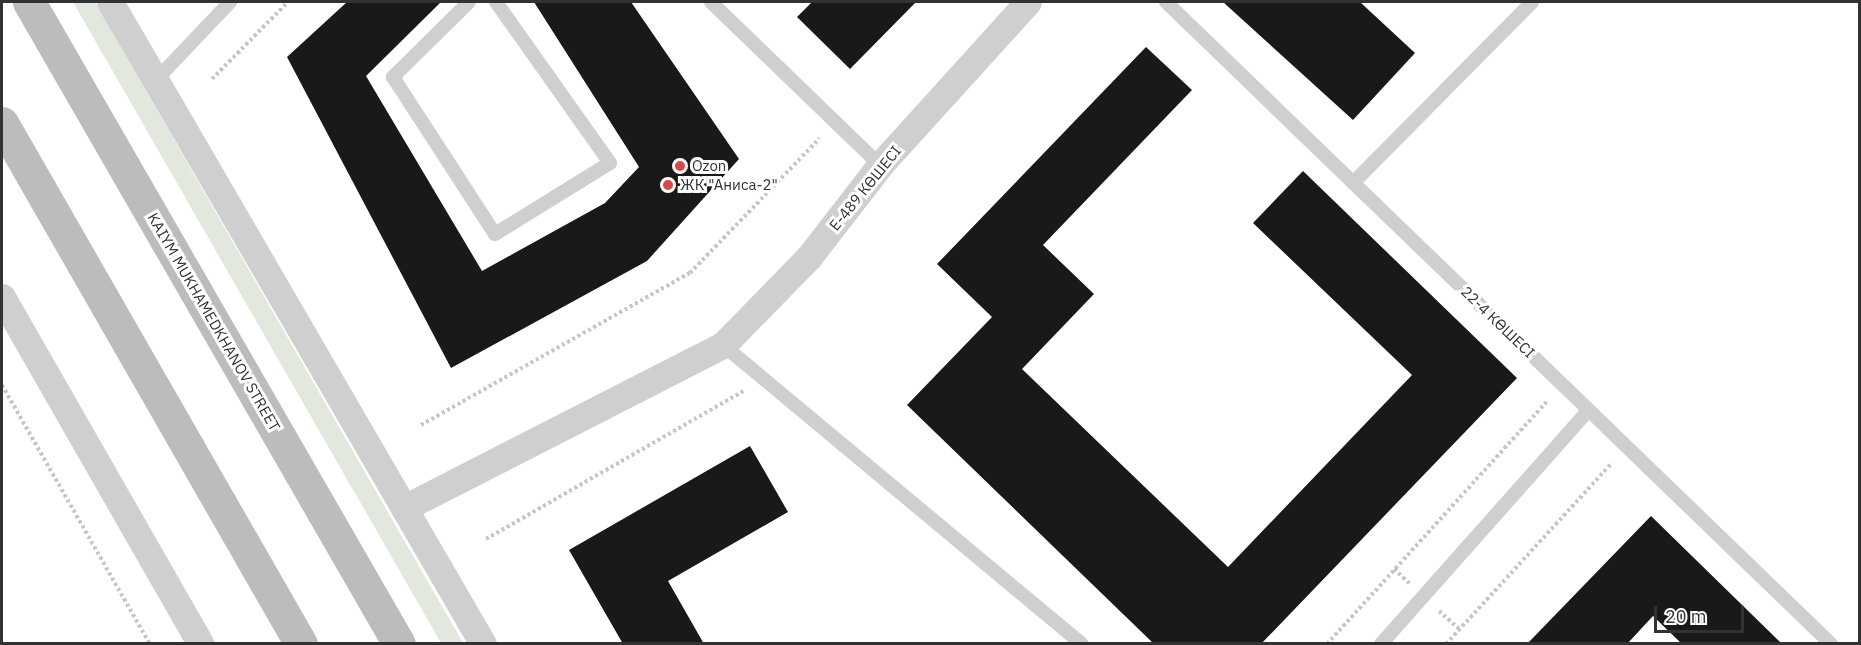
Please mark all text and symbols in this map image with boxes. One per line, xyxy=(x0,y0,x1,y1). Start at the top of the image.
street label: Е-489 КӨШЕСІ xyxy=(825,142,905,234)
place label: Ozon xyxy=(692,157,726,175)
marker: Ozon xyxy=(673,159,687,173)
place label: ЖК "Аниса-2" xyxy=(680,176,778,194)
marker: ЖК "Аниса-2" xyxy=(661,178,675,192)
street label: KAIYM MUKHAMEDKHANOV STREET xyxy=(144,210,284,434)
street label: 22-4 КӨШЕСІ xyxy=(1458,283,1538,361)
scale bar xyxy=(1657,594,1747,632)
text: 20 m xyxy=(1665,605,1707,628)

